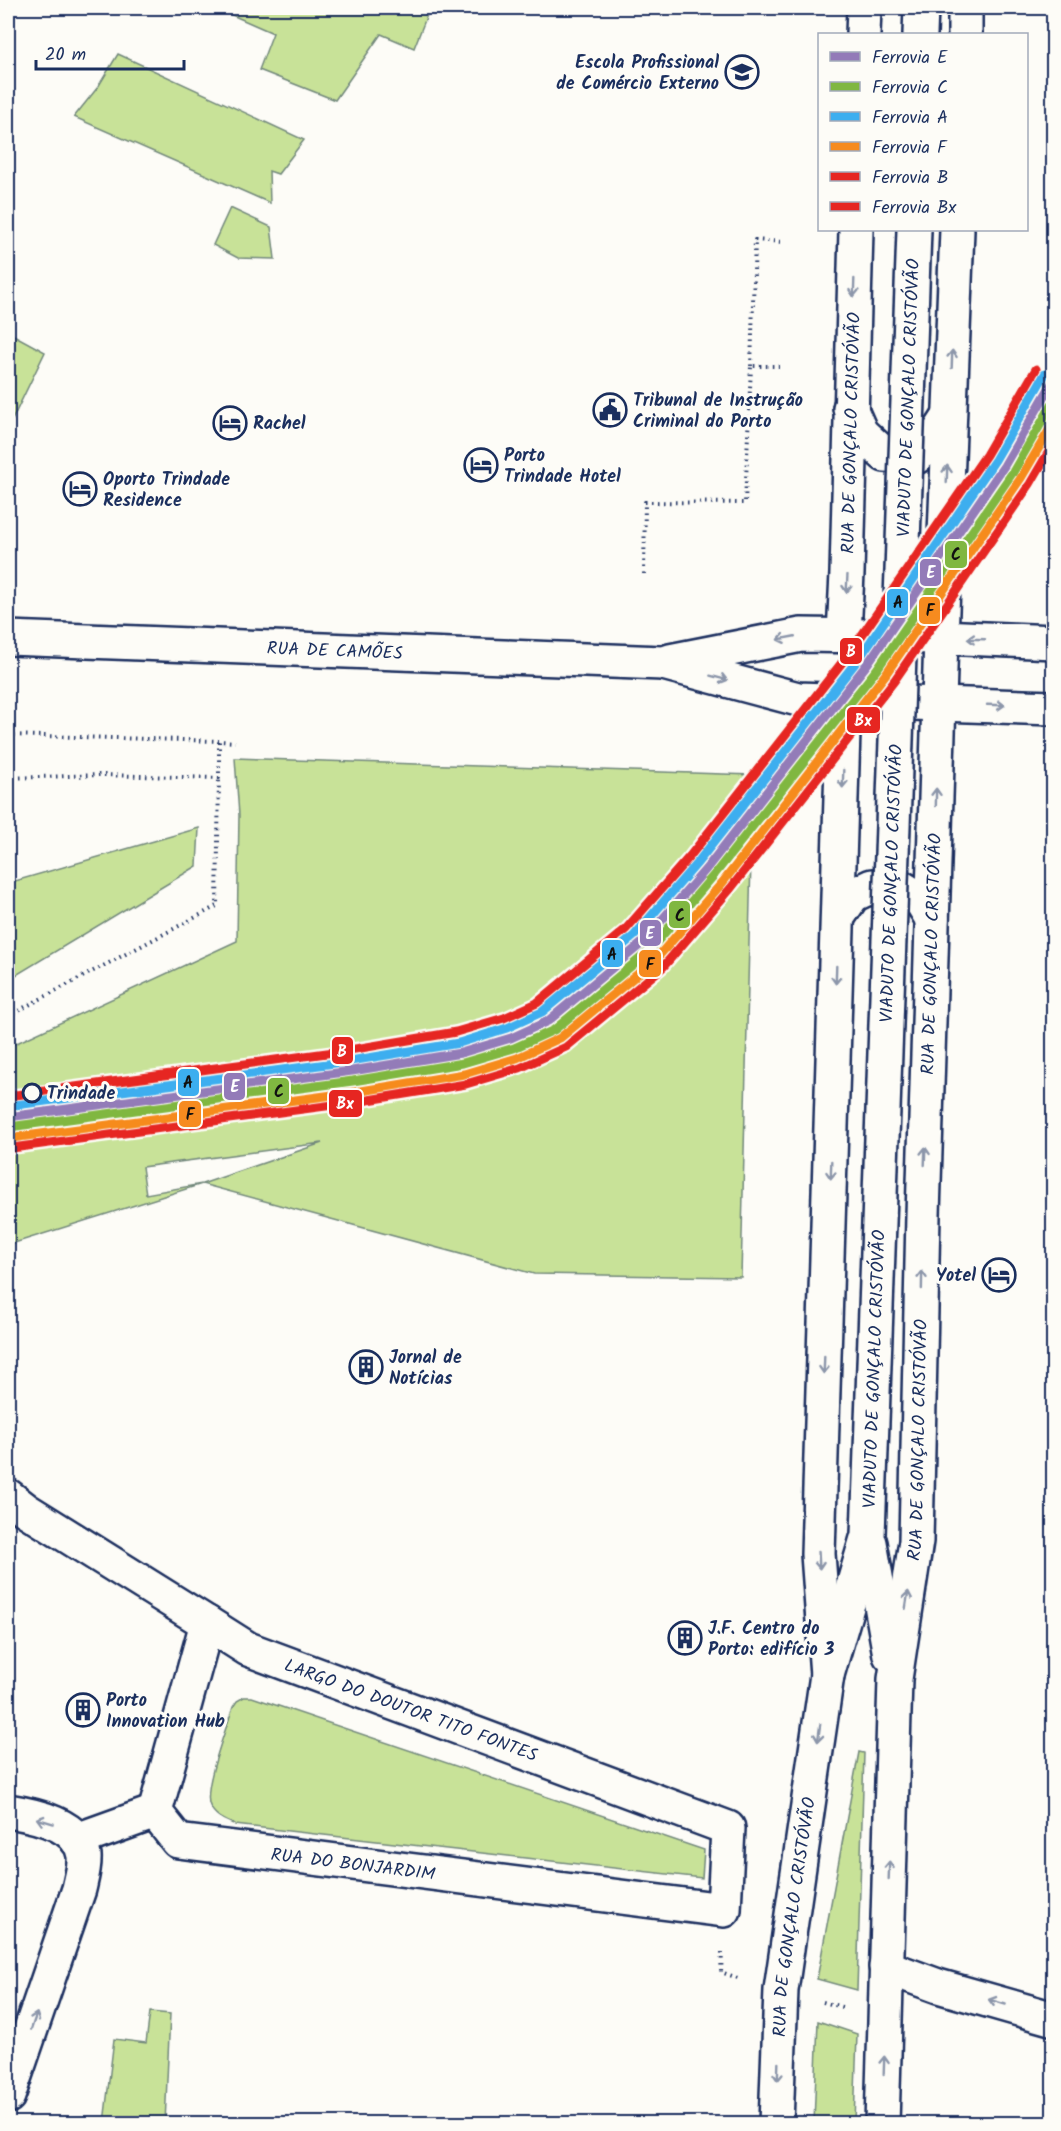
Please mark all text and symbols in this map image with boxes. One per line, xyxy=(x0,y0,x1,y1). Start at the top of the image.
scale bar xyxy=(36,33,184,71)
legend xyxy=(818,33,1028,231)
text: 20 m xyxy=(45,41,86,70)
text: Ferrovia E xyxy=(872,44,948,73)
place label: Escola Profissional de Comércio Externo xyxy=(556,49,719,99)
school or university icon: Escola Profissional de Comércio Externo xyxy=(724,54,760,90)
text: Ferrovia C xyxy=(872,74,948,103)
text: Ferrovia A xyxy=(872,104,948,133)
text: Ferrovia F xyxy=(872,134,948,163)
text: Ferrovia B xyxy=(872,164,949,193)
text: Ferrovia Bx xyxy=(872,194,957,223)
street label: VIADUTO DE GONÇALO CRISTÓVÃO xyxy=(890,258,929,538)
one-way arrow xyxy=(848,277,860,297)
street label: RUA DE GONÇALO CRISTÓVÃO xyxy=(835,312,870,554)
one-way arrow xyxy=(946,349,957,369)
place label: Tribunal de Instrução Criminal do Porto xyxy=(633,387,803,437)
public building icon: Tribunal de Instrução Criminal do Porto xyxy=(592,392,628,428)
hotel icon: Rachel xyxy=(212,405,248,441)
place label: Rachel xyxy=(253,410,306,439)
place label: Porto Trindade Hotel xyxy=(504,442,621,492)
hotel icon: Porto Trindade Hotel xyxy=(463,447,499,483)
one-way arrow xyxy=(942,464,953,484)
place label: Oporto Trindade Residence xyxy=(103,466,230,516)
hotel icon: Oporto Trindade Residence xyxy=(62,471,98,507)
line badge: C xyxy=(944,540,968,569)
text: C xyxy=(951,543,961,568)
line badge: E xyxy=(919,558,942,587)
text: E xyxy=(927,561,937,586)
one-way arrow xyxy=(841,573,852,593)
line badge: A xyxy=(886,588,909,617)
text: A xyxy=(893,591,903,616)
line badge: F xyxy=(918,596,941,625)
text: F xyxy=(926,599,936,624)
one-way arrow xyxy=(776,633,796,644)
one-way arrow xyxy=(967,633,987,644)
street label: RUA DE CAMÕES xyxy=(266,635,404,669)
line badge: B xyxy=(839,637,863,665)
text: B xyxy=(846,640,856,665)
one-way arrow xyxy=(709,672,728,684)
one-way arrow xyxy=(986,700,1006,711)
line badge: Bx xyxy=(846,706,881,734)
text: Bx xyxy=(854,709,872,734)
street label: VIADUTO DE GONÇALO CRISTÓVÃO xyxy=(873,744,912,1023)
one-way arrow xyxy=(837,768,848,788)
one-way arrow xyxy=(930,788,942,808)
street label: RUA DE GONÇALO CRISTÓVÃO xyxy=(914,833,951,1075)
line badge: C xyxy=(668,900,691,929)
text: C xyxy=(675,904,685,929)
line badge: E xyxy=(639,919,662,947)
text: E xyxy=(646,922,656,947)
line badge: A xyxy=(601,939,624,968)
text: A xyxy=(607,943,617,968)
line badge: F xyxy=(638,949,662,978)
text: F xyxy=(646,953,656,978)
one-way arrow xyxy=(831,965,842,985)
line badge: B xyxy=(331,1036,354,1065)
text: B xyxy=(337,1040,347,1065)
line badge: A xyxy=(177,1068,200,1097)
text: A xyxy=(183,1071,193,1096)
line badge: E xyxy=(223,1072,246,1101)
text: E xyxy=(231,1075,241,1100)
line badge: C xyxy=(267,1077,290,1105)
place label: Trindade xyxy=(47,1080,116,1109)
text: C xyxy=(274,1080,284,1105)
marker: Trindade xyxy=(22,1083,42,1103)
line badge: Bx xyxy=(328,1089,363,1118)
text: Bx xyxy=(336,1092,354,1117)
line badge: F xyxy=(178,1100,202,1128)
text: F xyxy=(186,1103,196,1128)
one-way arrow xyxy=(919,1147,931,1167)
one-way arrow xyxy=(825,1160,836,1180)
street label: VIADUTO DE GONÇALO CRISTÓVÃO xyxy=(856,1229,895,1509)
hotel icon: Yotel xyxy=(981,1257,1017,1293)
place label: Yotel xyxy=(936,1262,976,1291)
one-way arrow xyxy=(916,1270,927,1290)
street label: RUA DE GONÇALO CRISTÓVÃO xyxy=(900,1319,937,1563)
place label: Jornal de Notícias xyxy=(389,1344,462,1394)
building icon: Jornal de Notícias xyxy=(348,1349,384,1385)
one-way arrow xyxy=(819,1354,830,1374)
one-way arrow xyxy=(813,1549,824,1569)
one-way arrow xyxy=(901,1591,912,1610)
place label: J.F. Centro do Porto: edifício 3 xyxy=(708,1615,835,1665)
building icon: J.F. Centro do Porto: edifício 3 xyxy=(667,1620,703,1656)
street label: LARGO DO DOUTOR TITO FONTES xyxy=(280,1652,542,1771)
place label: Porto Innovation Hub xyxy=(106,1687,225,1737)
building icon: Porto Innovation Hub xyxy=(65,1692,101,1728)
one-way arrow xyxy=(813,1723,824,1742)
street label: RUA DE GONÇALO CRISTÓVÃO xyxy=(766,1795,825,2038)
one-way arrow xyxy=(36,1815,55,1826)
street label: RUA DO BONJARDIM xyxy=(269,1841,437,1890)
one-way arrow xyxy=(883,1861,895,1881)
one-way arrow xyxy=(988,1996,1007,2007)
one-way arrow xyxy=(29,2012,40,2031)
one-way arrow xyxy=(879,2056,890,2076)
one-way arrow xyxy=(772,2062,783,2082)

